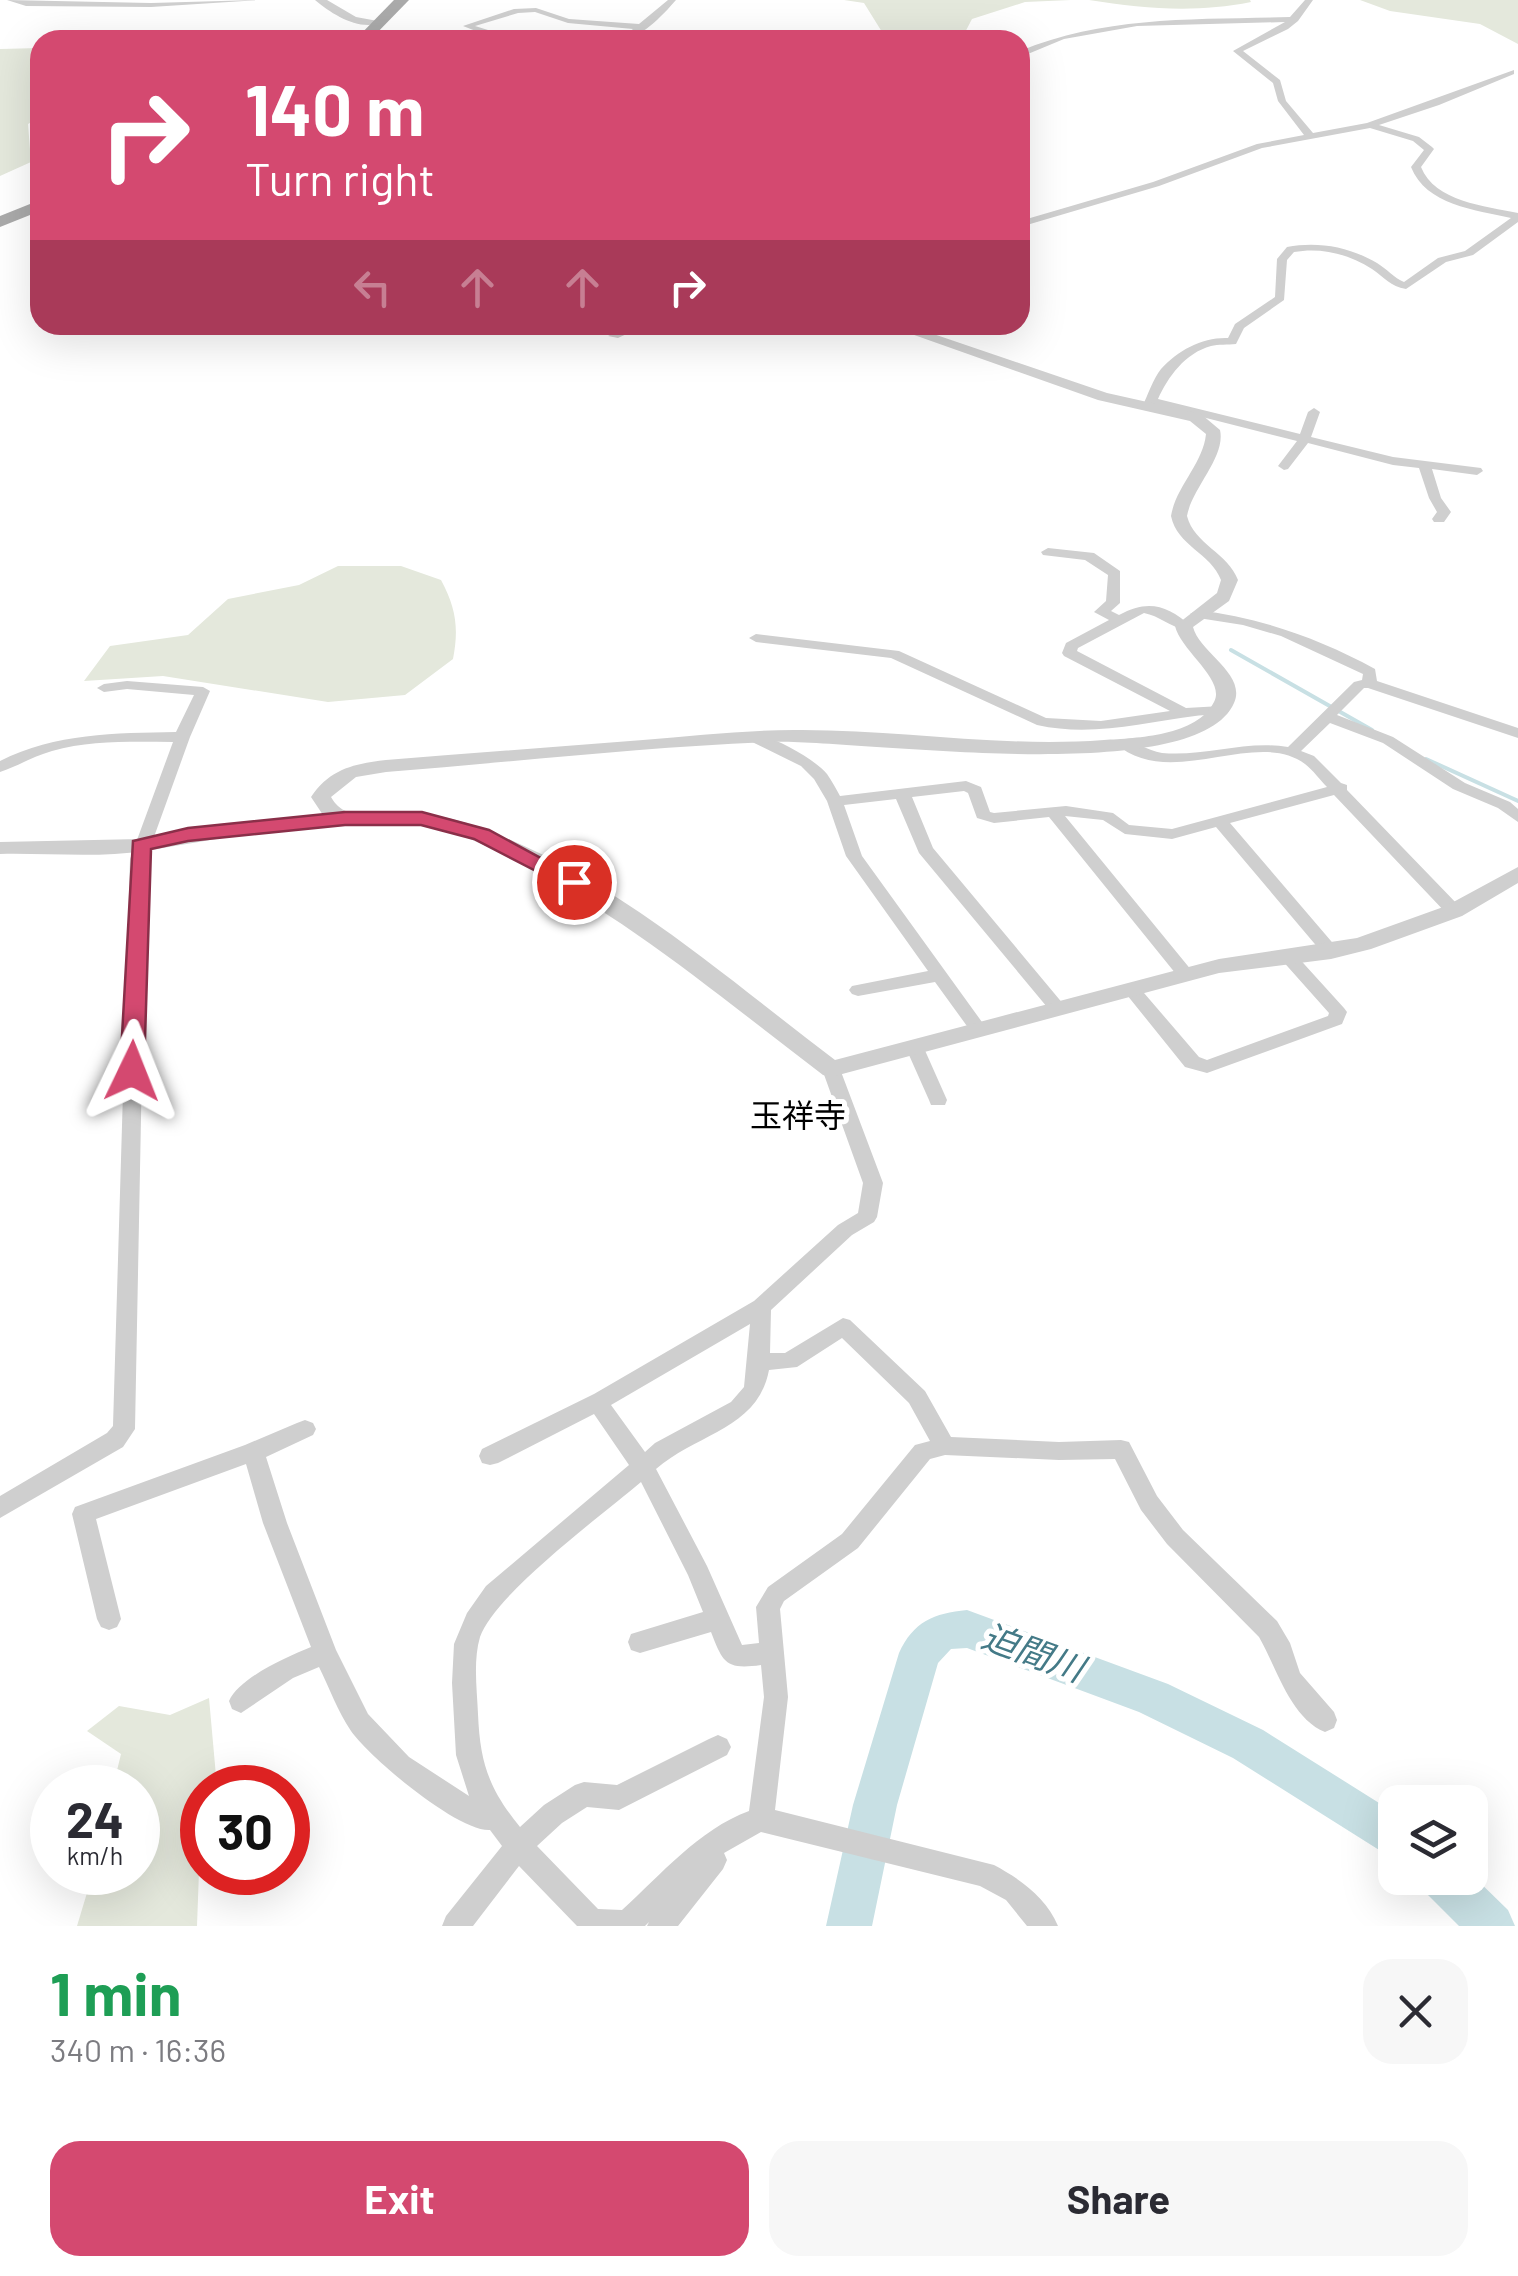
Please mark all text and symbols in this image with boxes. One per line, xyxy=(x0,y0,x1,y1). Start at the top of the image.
text: 140 m xyxy=(245,66,424,150)
icon: right xyxy=(80,70,210,200)
text: Turn right xyxy=(245,151,435,205)
icon: left xyxy=(345,260,400,315)
icon: ahead xyxy=(450,260,505,315)
icon: ahead xyxy=(555,260,610,315)
icon: right xyxy=(660,260,715,315)
pin xyxy=(532,840,617,925)
icon: arrive xyxy=(547,855,602,910)
position arrow xyxy=(80,1019,184,1123)
district label: 玉祥寺 xyxy=(750,1095,846,1133)
water label: 迫間川 xyxy=(977,1613,1094,1690)
speed limit sign: 30 xyxy=(180,1765,310,1895)
map controls xyxy=(1378,1785,1488,1895)
button: layers xyxy=(1378,1785,1488,1895)
text: 24 xyxy=(66,1788,124,1848)
text: km/h xyxy=(67,1840,123,1870)
text: 1 min xyxy=(50,1956,181,2028)
button: close xyxy=(1363,1959,1468,2064)
text: 340 m · 16:36 xyxy=(50,2030,226,2068)
button: Exit xyxy=(50,2141,749,2256)
button: Share xyxy=(769,2141,1468,2256)

